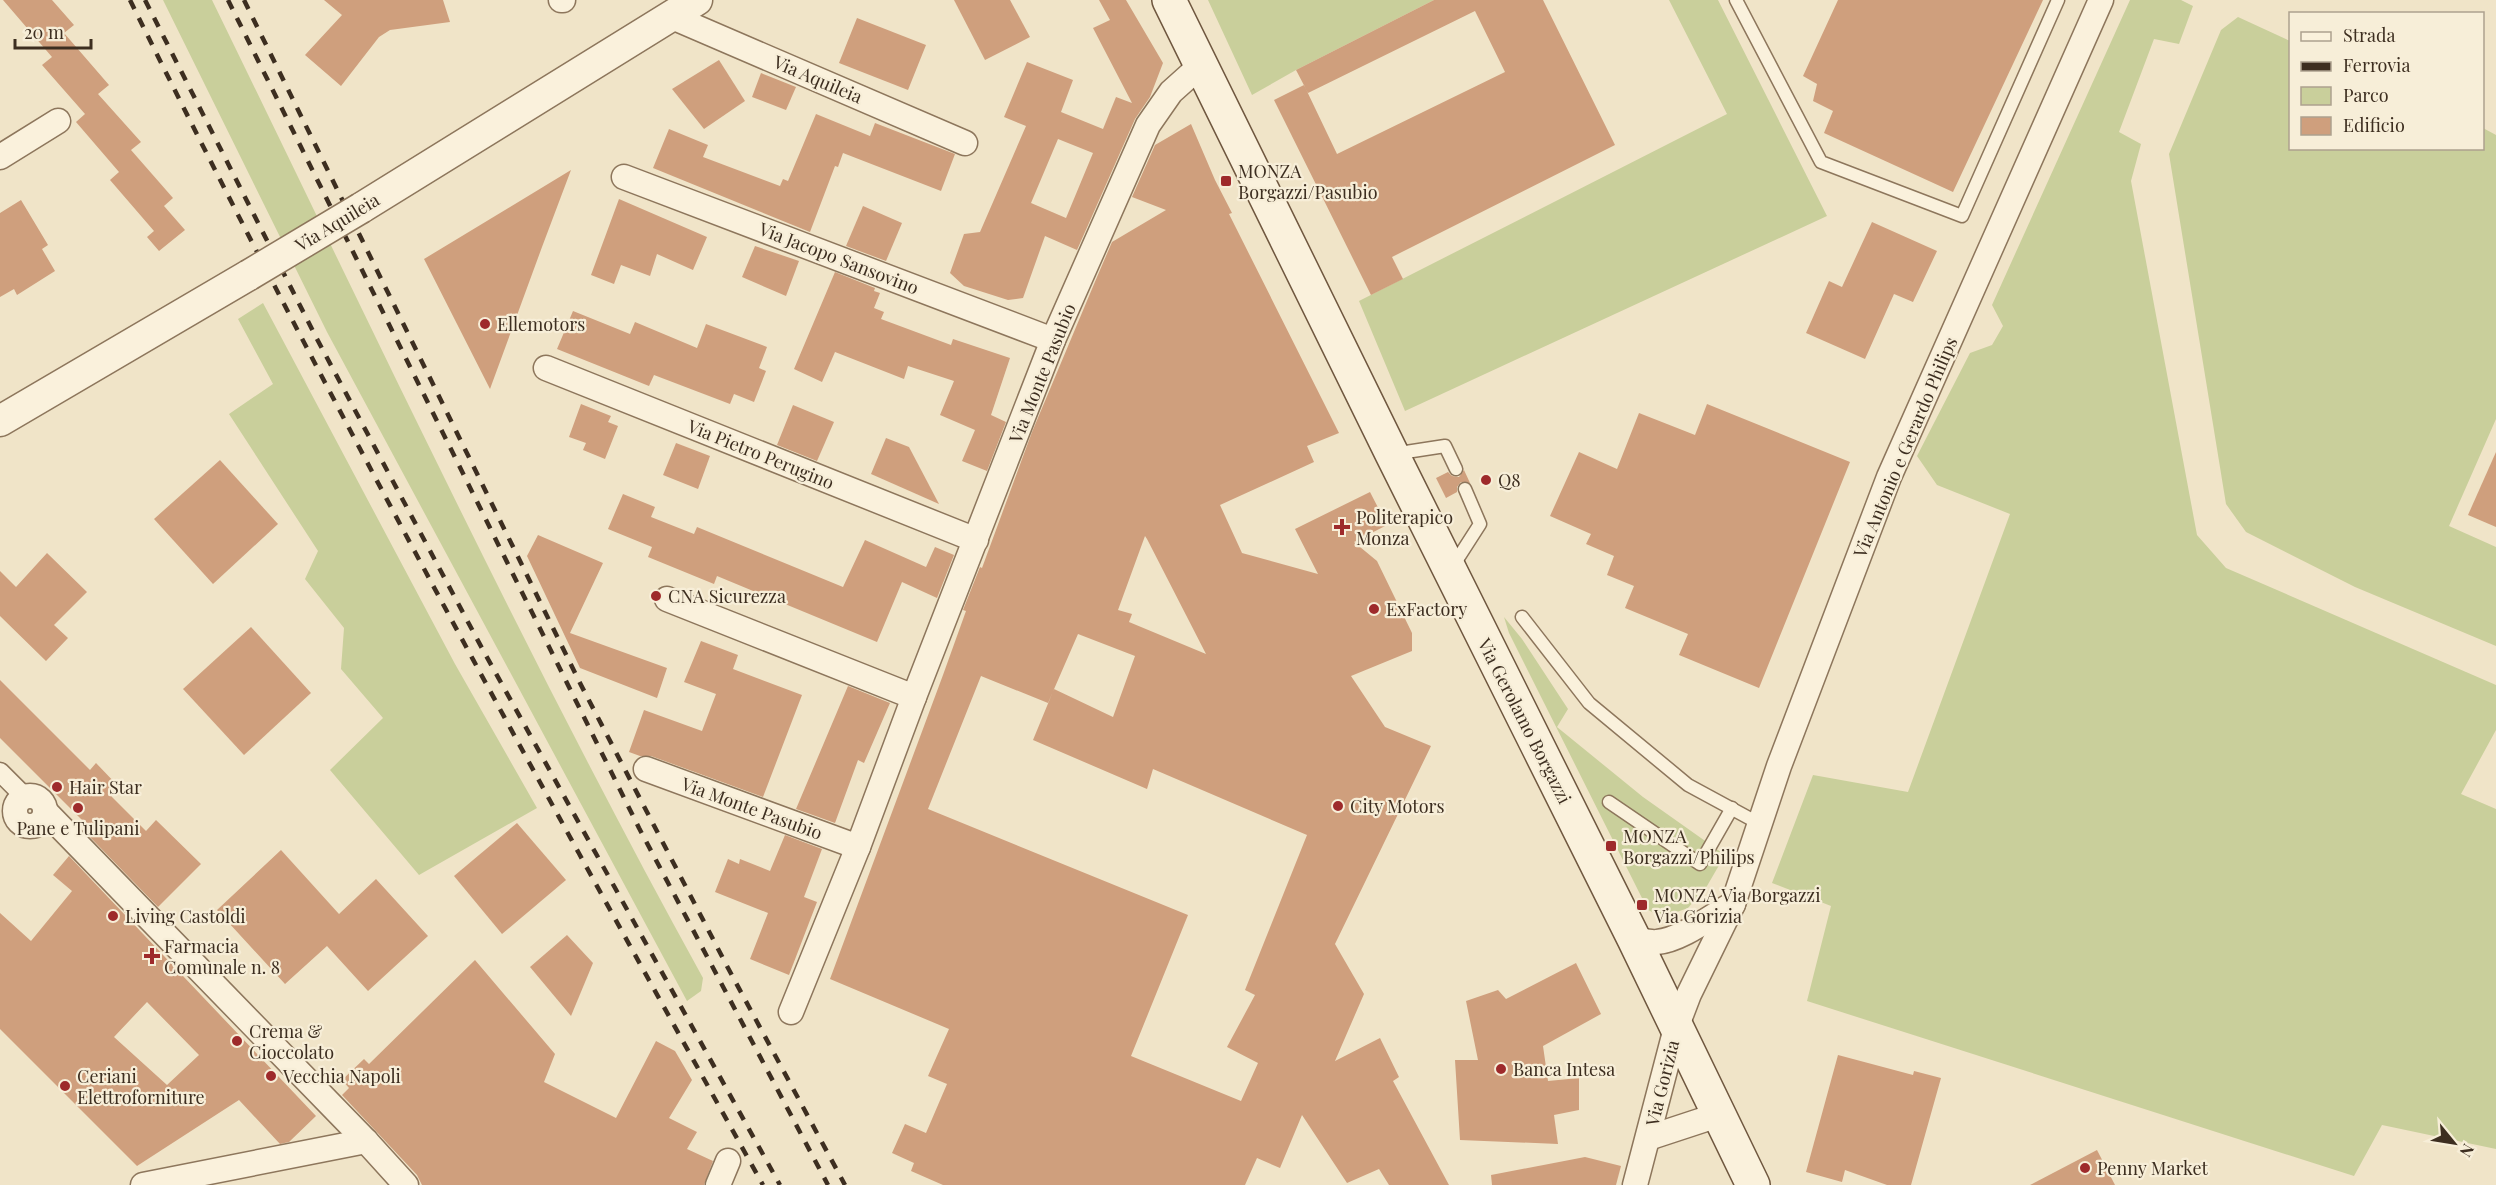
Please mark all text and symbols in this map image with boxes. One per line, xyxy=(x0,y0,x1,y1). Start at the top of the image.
scale bar xyxy=(15,12,92,50)
legend xyxy=(2289,12,2484,150)
text: 20 m xyxy=(24,20,64,44)
text: Strada xyxy=(2343,23,2396,47)
street label: Via Aquileia xyxy=(769,49,866,108)
text: Ferrovia xyxy=(2343,53,2410,77)
text: Parco xyxy=(2343,83,2389,107)
text: Edificio xyxy=(2343,113,2405,137)
place label: MONZA Borgazzi/Pasubio xyxy=(1238,159,1378,204)
marker: MONZA Borgazzi/Pasubio xyxy=(1219,174,1233,188)
street label: Via Aquileia xyxy=(290,187,384,257)
street label: Via Jacopo Sansovino xyxy=(755,216,922,300)
street label: Via Monte Pasubio xyxy=(1003,300,1081,447)
place label: Ellemotors xyxy=(497,312,585,336)
marker: Ellemotors xyxy=(478,317,492,331)
street label: Via Antonio e Gerardo Philips xyxy=(1847,333,1962,562)
street label: Via Pietro Perugino xyxy=(683,413,838,494)
place label: Q8 xyxy=(1498,468,1521,492)
marker: Q8 xyxy=(1479,473,1493,487)
place label: Politerapico Monza xyxy=(1356,505,1453,550)
marker: Politerapico Monza xyxy=(1333,518,1351,536)
place label: CNA Sicurezza xyxy=(668,584,786,608)
marker: CNA Sicurezza xyxy=(649,589,663,603)
place label: ExFactory xyxy=(1386,597,1467,621)
marker: ExFactory xyxy=(1367,602,1381,616)
street label: Via Gerolamo Borgazzi xyxy=(1472,633,1577,808)
street label: Via Monte Pasubio xyxy=(677,771,826,845)
place label: Hair Star xyxy=(69,775,142,799)
marker: Hair Star xyxy=(50,780,64,794)
place label: City Motors xyxy=(1350,794,1445,818)
marker: City Motors xyxy=(1331,799,1345,813)
marker: Pane e Tulipani xyxy=(71,801,85,815)
place label: Pane e Tulipani xyxy=(16,816,140,840)
place label: MONZA Borgazzi/Philips xyxy=(1623,824,1755,869)
marker: MONZA Borgazzi/Philips xyxy=(1604,839,1618,853)
place label: MONZA Via Borgazzi Via Gorizia xyxy=(1653,883,1820,928)
marker: MONZA Via Borgazzi Via Gorizia xyxy=(1635,898,1649,912)
place label: Living Castoldi xyxy=(125,904,246,928)
marker: Living Castoldi xyxy=(106,909,120,923)
place label: Farmacia Comunale n. 8 xyxy=(164,934,280,979)
marker: Farmacia Comunale n. 8 xyxy=(145,949,159,963)
place label: Crema & Cioccolato xyxy=(249,1019,334,1064)
marker: Crema & Cioccolato xyxy=(230,1034,244,1048)
street label: Via Gorizia xyxy=(1639,1037,1684,1130)
place label: Banca Intesa xyxy=(1513,1057,1615,1081)
marker: Banca Intesa xyxy=(1494,1062,1508,1076)
place label: Ceriani Elettroforniture xyxy=(77,1064,205,1109)
place label: Vecchia Napoli xyxy=(282,1064,401,1088)
marker: Vecchia Napoli xyxy=(264,1069,278,1083)
marker: Ceriani Elettroforniture xyxy=(58,1079,72,1093)
north arrow xyxy=(2424,1113,2484,1173)
text: N xyxy=(2455,1140,2479,1161)
place label: Penny Market xyxy=(2097,1156,2209,1180)
marker: Penny Market xyxy=(2078,1161,2092,1175)

